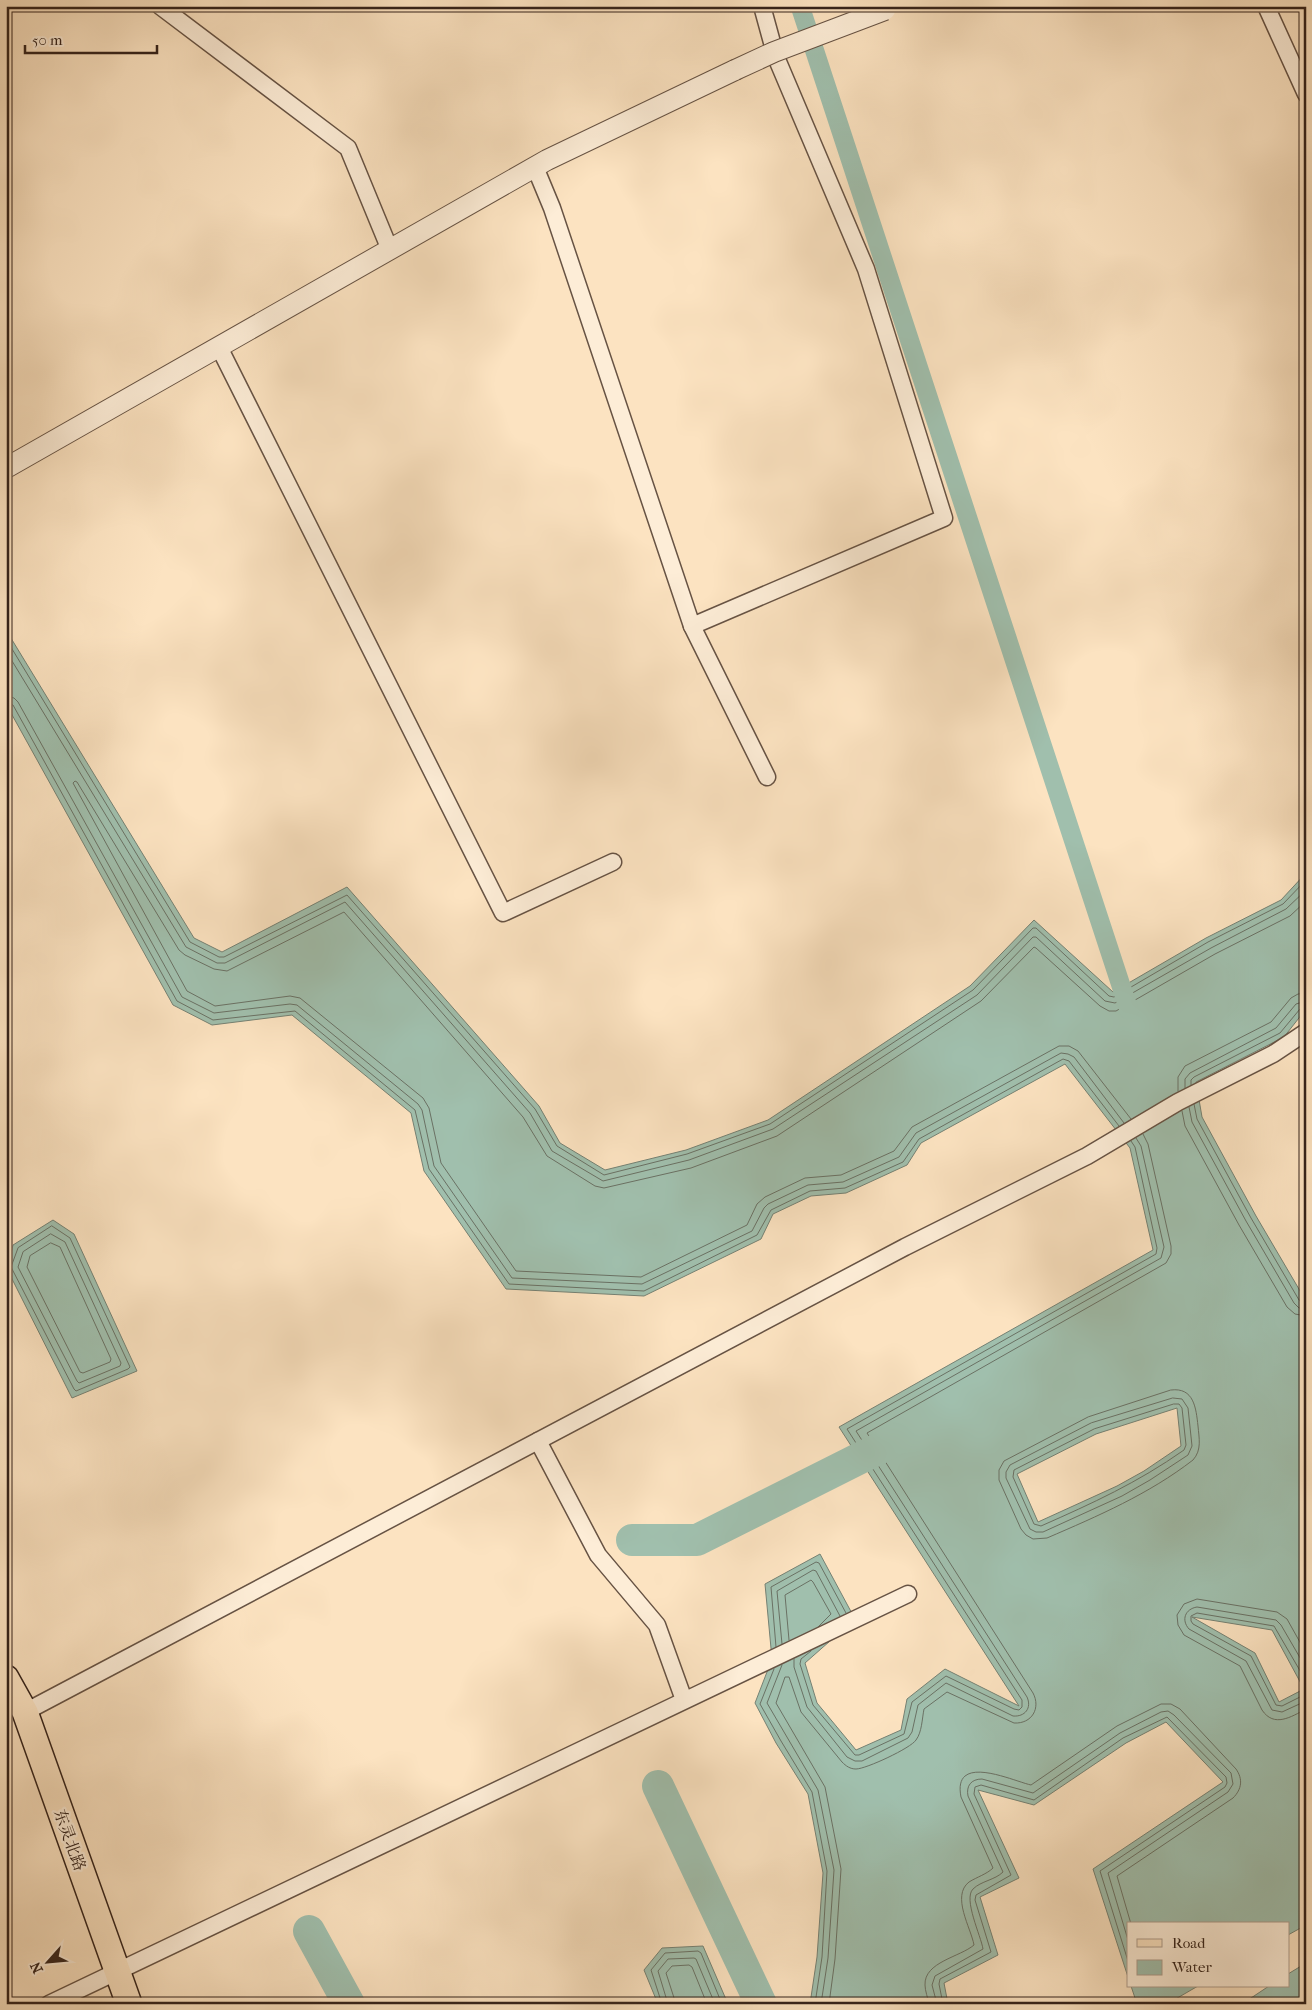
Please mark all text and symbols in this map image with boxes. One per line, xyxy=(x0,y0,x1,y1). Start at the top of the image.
scale bar xyxy=(25,22,158,54)
text: 50 m xyxy=(32,31,63,49)
street label: 东灵北路 xyxy=(50,1807,90,1873)
legend xyxy=(1127,1922,1290,1988)
text: Road xyxy=(1172,1934,1206,1952)
north arrow xyxy=(22,1938,72,1988)
text: Water xyxy=(1171,1958,1212,1976)
text: N xyxy=(27,1959,47,1976)

